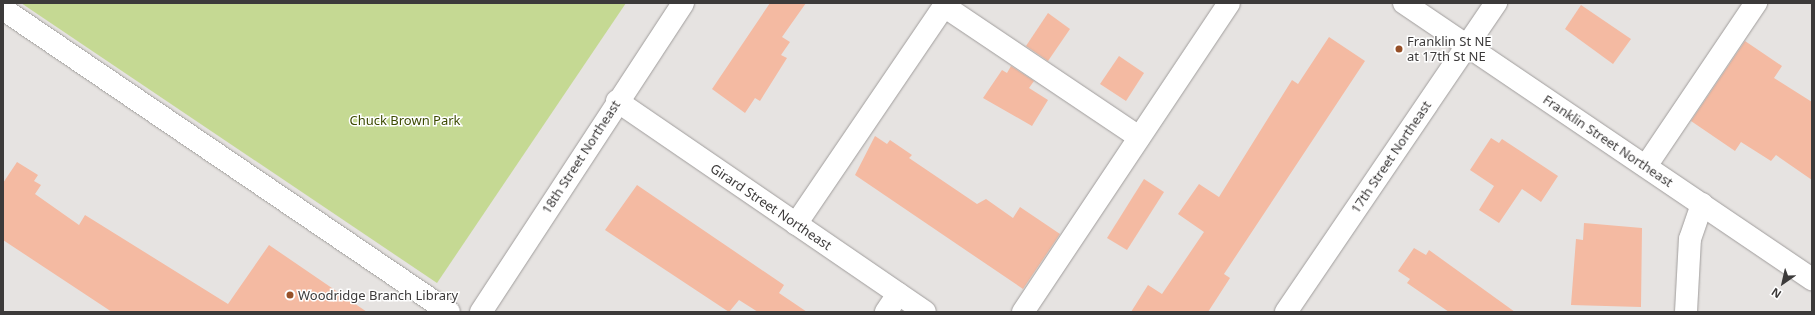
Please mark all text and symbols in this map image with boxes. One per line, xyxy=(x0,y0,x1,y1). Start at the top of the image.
place label: Franklin St NE at 17th St NE xyxy=(1407,34,1492,65)
marker: Franklin St NE at 17th St NE xyxy=(1394,44,1404,54)
street label: Franklin Street Northeast xyxy=(1540,92,1676,190)
street label: 18th Street Northeast xyxy=(539,97,623,217)
street label: 17th Street Northeast xyxy=(1348,98,1434,216)
park label: Chuck Brown Park xyxy=(349,112,461,128)
street label: Girard Street Northeast xyxy=(707,161,835,253)
north arrow xyxy=(1763,263,1803,303)
text: N xyxy=(1768,285,1784,302)
place label: Woodridge Branch Library xyxy=(298,287,458,303)
marker: Woodridge Branch Library xyxy=(285,290,295,300)

